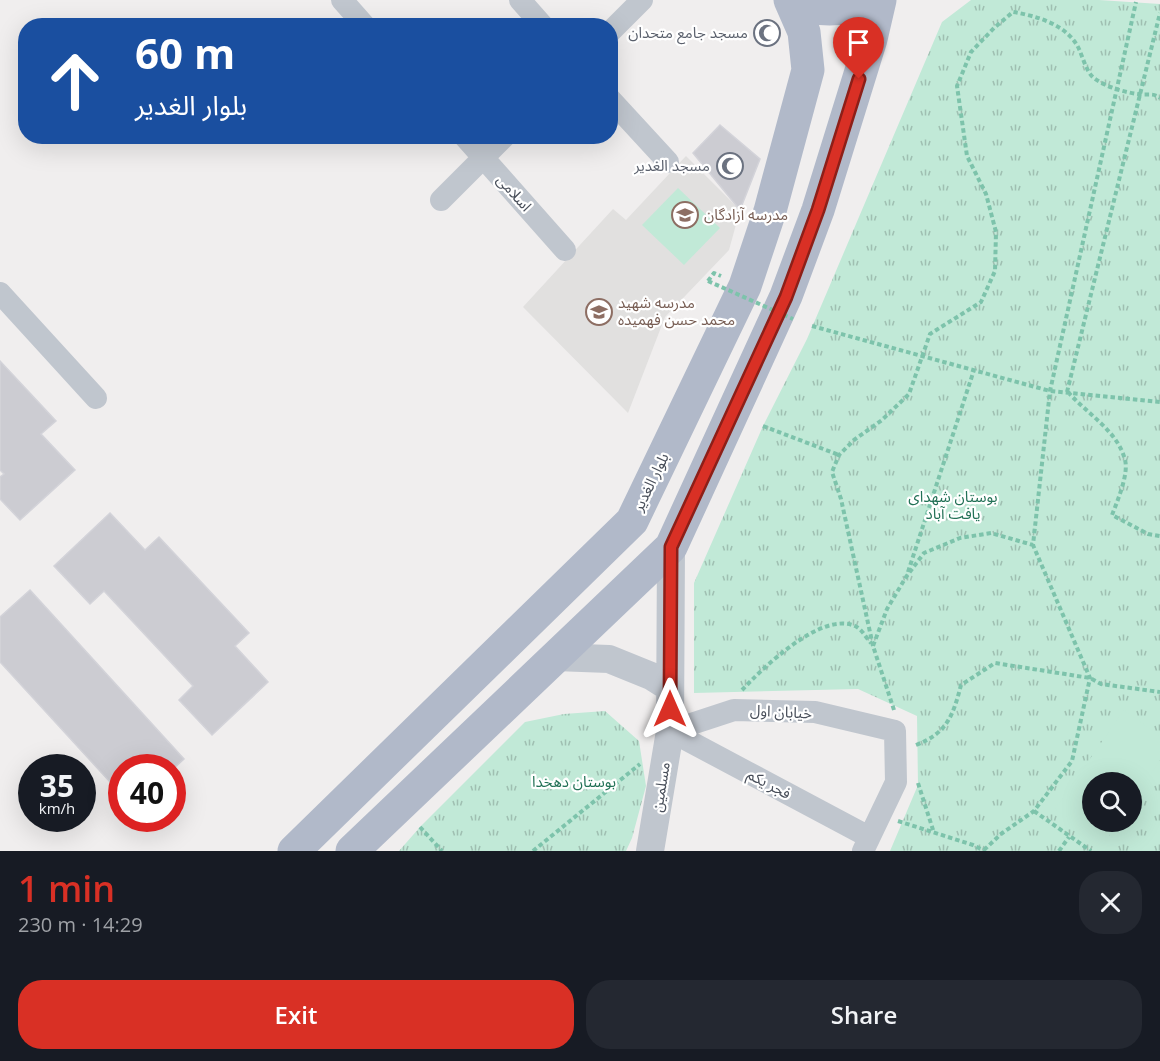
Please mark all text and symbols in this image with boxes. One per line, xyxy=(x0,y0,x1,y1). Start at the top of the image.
pin xyxy=(833,17,884,79)
mosque icon: مسجد جامع متحدان xyxy=(752,18,782,48)
place label: مسجد جامع متحدان xyxy=(628,22,748,45)
text: 60 m xyxy=(135,24,235,81)
icon: arrive xyxy=(842,26,875,59)
icon: ahead xyxy=(36,42,114,120)
text: بلوار الغدیر xyxy=(135,86,247,123)
mosque icon: مسجد الغدیر xyxy=(715,151,745,181)
place label: مسجد الغدیر xyxy=(633,155,710,175)
street label: اسلامی xyxy=(493,170,537,215)
school or university icon: مدرسه آزادگان xyxy=(670,200,700,230)
place label: مدرسه آزادگان xyxy=(704,204,788,224)
place label: مدرسه شهید محمد حسن فهمیده xyxy=(618,292,735,329)
school or university icon: مدرسه شهید محمد حسن فهمیده xyxy=(584,297,614,327)
street label: بلوار الغدیر xyxy=(627,449,673,515)
park label: بوستان شهدای یافت آباد xyxy=(908,486,998,523)
position arrow xyxy=(638,677,702,741)
street label: خیابان اول xyxy=(750,699,813,723)
speed limit sign: 40 xyxy=(108,754,186,832)
street label: مسلمین xyxy=(646,760,674,813)
street label: فجر یکم xyxy=(743,763,795,805)
text: 35 xyxy=(40,765,74,806)
park label: بوستان دهخدا xyxy=(532,771,616,791)
map controls xyxy=(1082,772,1142,832)
button: search xyxy=(1082,772,1142,832)
text: km/h xyxy=(39,798,75,818)
text: 1 min xyxy=(18,864,115,913)
button: close xyxy=(1079,871,1142,934)
text: 230 m · 14:29 xyxy=(18,911,143,938)
button: Exit xyxy=(18,980,574,1049)
button: Share xyxy=(586,980,1142,1049)

